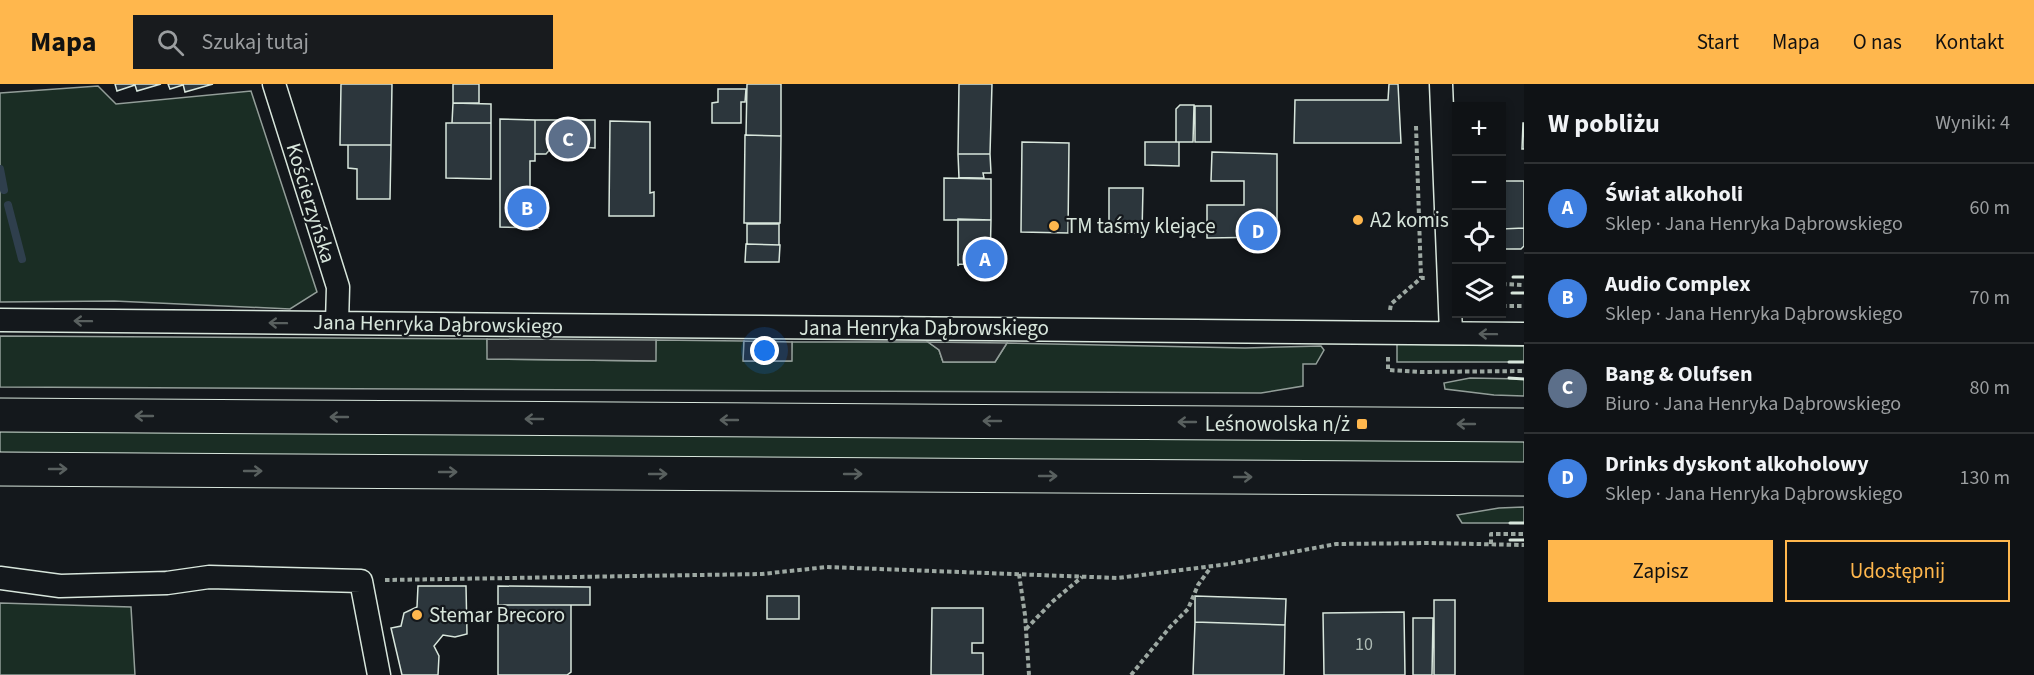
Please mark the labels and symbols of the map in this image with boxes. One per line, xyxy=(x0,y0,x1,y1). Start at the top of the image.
pin: C xyxy=(548,116,588,162)
street label: Kościerzyńska xyxy=(278,139,344,267)
pin: B xyxy=(508,186,546,230)
place label: A2 komis xyxy=(1370,205,1449,235)
pin: D xyxy=(1238,208,1278,254)
place label: TM taśmy klejące xyxy=(1066,211,1216,241)
marker: A2 komis xyxy=(1351,213,1365,227)
marker: TM taśmy klejące xyxy=(1047,219,1061,233)
pin: A xyxy=(966,236,1004,282)
street label: Jana Henryka Dąbrowskiego xyxy=(313,307,563,341)
street label: Jana Henryka Dąbrowskiego xyxy=(799,313,1049,343)
one-way arrow xyxy=(74,315,94,327)
one-way arrow xyxy=(269,317,289,329)
one-way arrow xyxy=(1478,328,1498,340)
your location xyxy=(750,336,779,365)
place label: Leśnowolska n/ż xyxy=(1205,409,1350,439)
one-way arrow xyxy=(134,410,154,422)
one-way arrow xyxy=(329,411,349,423)
one-way arrow xyxy=(524,413,544,424)
one-way arrow xyxy=(719,414,739,426)
one-way arrow xyxy=(982,415,1002,427)
one-way arrow xyxy=(1177,417,1197,428)
marker: Leśnowolska n/ż xyxy=(1355,417,1369,431)
one-way arrow xyxy=(1456,418,1476,430)
one-way arrow xyxy=(48,463,68,475)
one-way arrow xyxy=(243,465,263,477)
one-way arrow xyxy=(438,466,458,478)
one-way arrow xyxy=(648,468,668,480)
one-way arrow xyxy=(843,468,863,480)
one-way arrow xyxy=(1038,470,1058,481)
one-way arrow xyxy=(1233,471,1253,483)
place label: Stemar Brecoro xyxy=(429,600,565,630)
marker: Stemar Brecoro xyxy=(410,608,424,622)
house number: 10 xyxy=(1355,632,1373,657)

